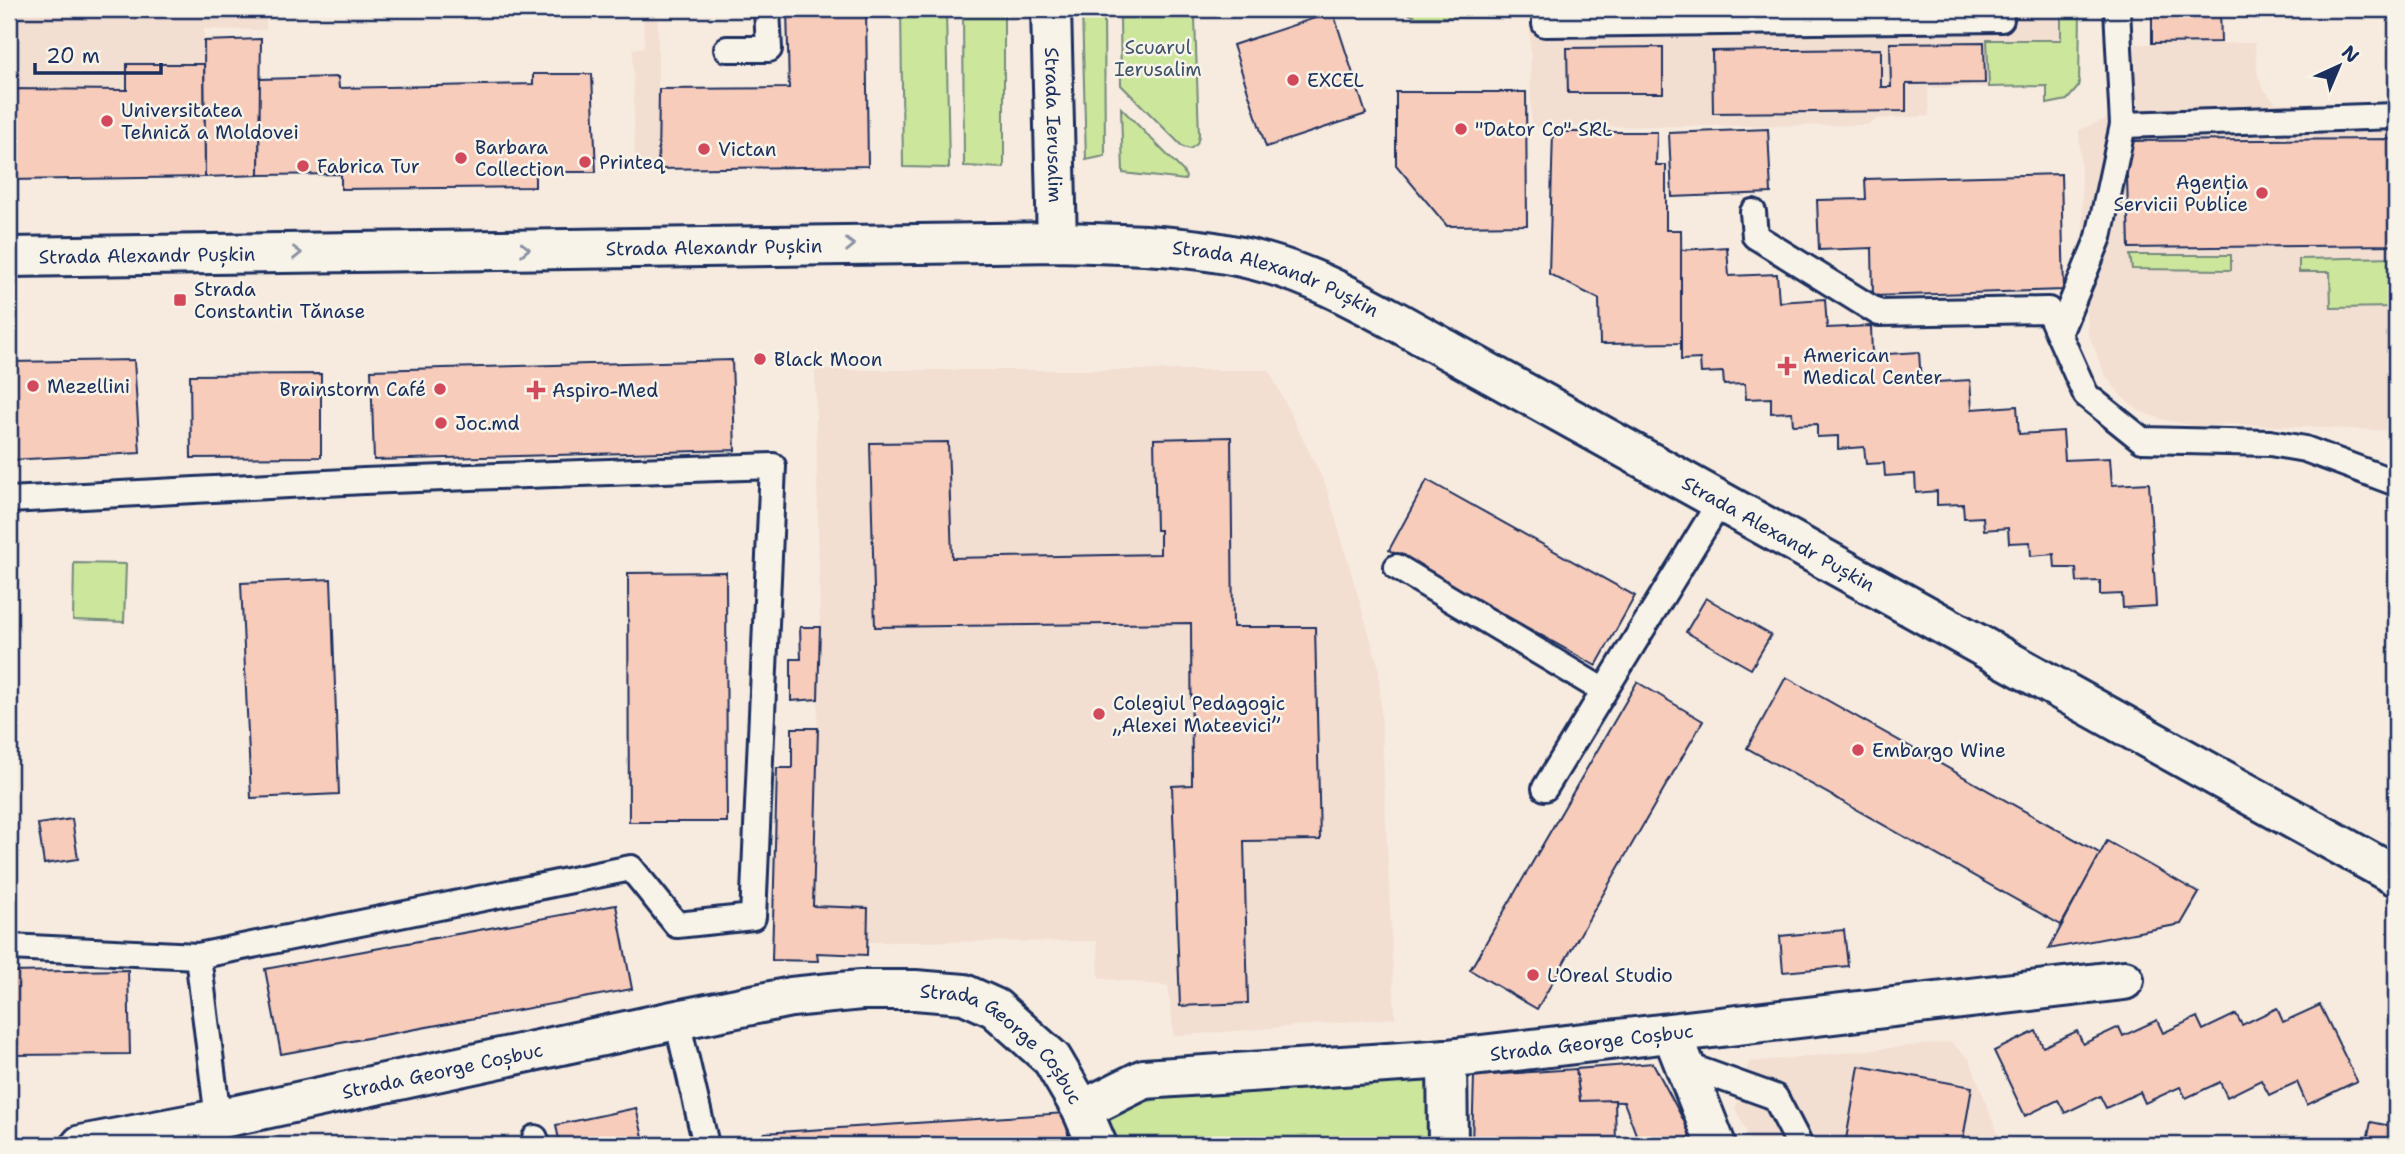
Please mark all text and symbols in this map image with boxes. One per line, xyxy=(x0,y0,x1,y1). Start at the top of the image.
scale bar xyxy=(35,32,161,76)
north arrow xyxy=(2304,32,2374,102)
park label: Scuarul Ierusalim xyxy=(1114,35,1202,82)
text: N xyxy=(2336,40,2365,68)
text: 20 m xyxy=(46,42,100,70)
street label: Strada Ierusalim xyxy=(1039,47,1068,203)
place label: EXCEL xyxy=(1307,68,1364,93)
marker: EXCEL xyxy=(1285,72,1301,88)
place label: Universitatea Tehnică a Moldovei xyxy=(121,98,299,145)
marker: Universitatea Tehnică a Moldovei xyxy=(99,113,115,129)
place label: "Dator Co" SRL xyxy=(1475,117,1612,142)
marker: "Dator Co" SRL xyxy=(1453,121,1469,137)
place label: Barbara Collection xyxy=(475,135,565,182)
place label: Victan xyxy=(718,137,776,162)
marker: Victan xyxy=(696,141,712,157)
marker: Barbara Collection xyxy=(453,150,469,166)
place label: Printeq xyxy=(599,150,666,175)
place label: Fabrica Tur xyxy=(317,154,420,179)
marker: Printeq xyxy=(577,154,593,170)
marker: Fabrica Tur xyxy=(295,158,311,174)
place label: Agenția Servicii Publice xyxy=(2113,170,2248,217)
marker: Agenția Servicii Publice xyxy=(2254,185,2270,201)
street label: Strada Alexandr Pușkin xyxy=(605,233,822,261)
street label: Strada Alexandr Pușkin xyxy=(1171,235,1383,322)
one-way arrow xyxy=(846,237,856,253)
street label: Strada Alexandr Pușkin xyxy=(38,241,255,269)
one-way arrow xyxy=(520,242,531,257)
one-way arrow xyxy=(292,245,303,260)
place label: Strada Constantin Tănase xyxy=(194,277,365,324)
marker: Strada Constantin Tănase xyxy=(172,292,188,308)
place label: American Medical Center xyxy=(1803,343,1942,390)
place label: Black Moon xyxy=(774,347,882,372)
marker: Black Moon xyxy=(752,351,768,367)
marker: American Medical Center xyxy=(1777,356,1797,376)
place label: Mezellini xyxy=(47,374,130,399)
place label: Brainstorm Café xyxy=(280,377,426,402)
marker: Mezellini xyxy=(25,378,41,394)
place label: Aspiro-Med xyxy=(552,378,658,403)
marker: Aspiro-Med xyxy=(526,380,546,400)
marker: Brainstorm Café xyxy=(432,381,448,397)
place label: Joc.md xyxy=(455,411,520,436)
marker: Joc.md xyxy=(433,415,449,431)
street label: Strada Alexandr Pușkin xyxy=(1678,470,1879,597)
place label: Colegiul Pedagogic „Alexei Mateevici” xyxy=(1112,691,1285,738)
marker: Colegiul Pedagogic „Alexei Mateevici” xyxy=(1091,706,1107,722)
place label: Embargo Wine xyxy=(1872,738,2006,763)
marker: Embargo Wine xyxy=(1850,742,1866,758)
place label: L'Oreal Studio xyxy=(1547,963,1673,988)
marker: L'Oreal Studio xyxy=(1525,967,1541,983)
street label: Strada George Coșbuc xyxy=(919,978,1088,1108)
street label: Strada George Coșbuc xyxy=(1488,1018,1695,1066)
street label: Strada George Coșbuc xyxy=(340,1037,545,1104)

